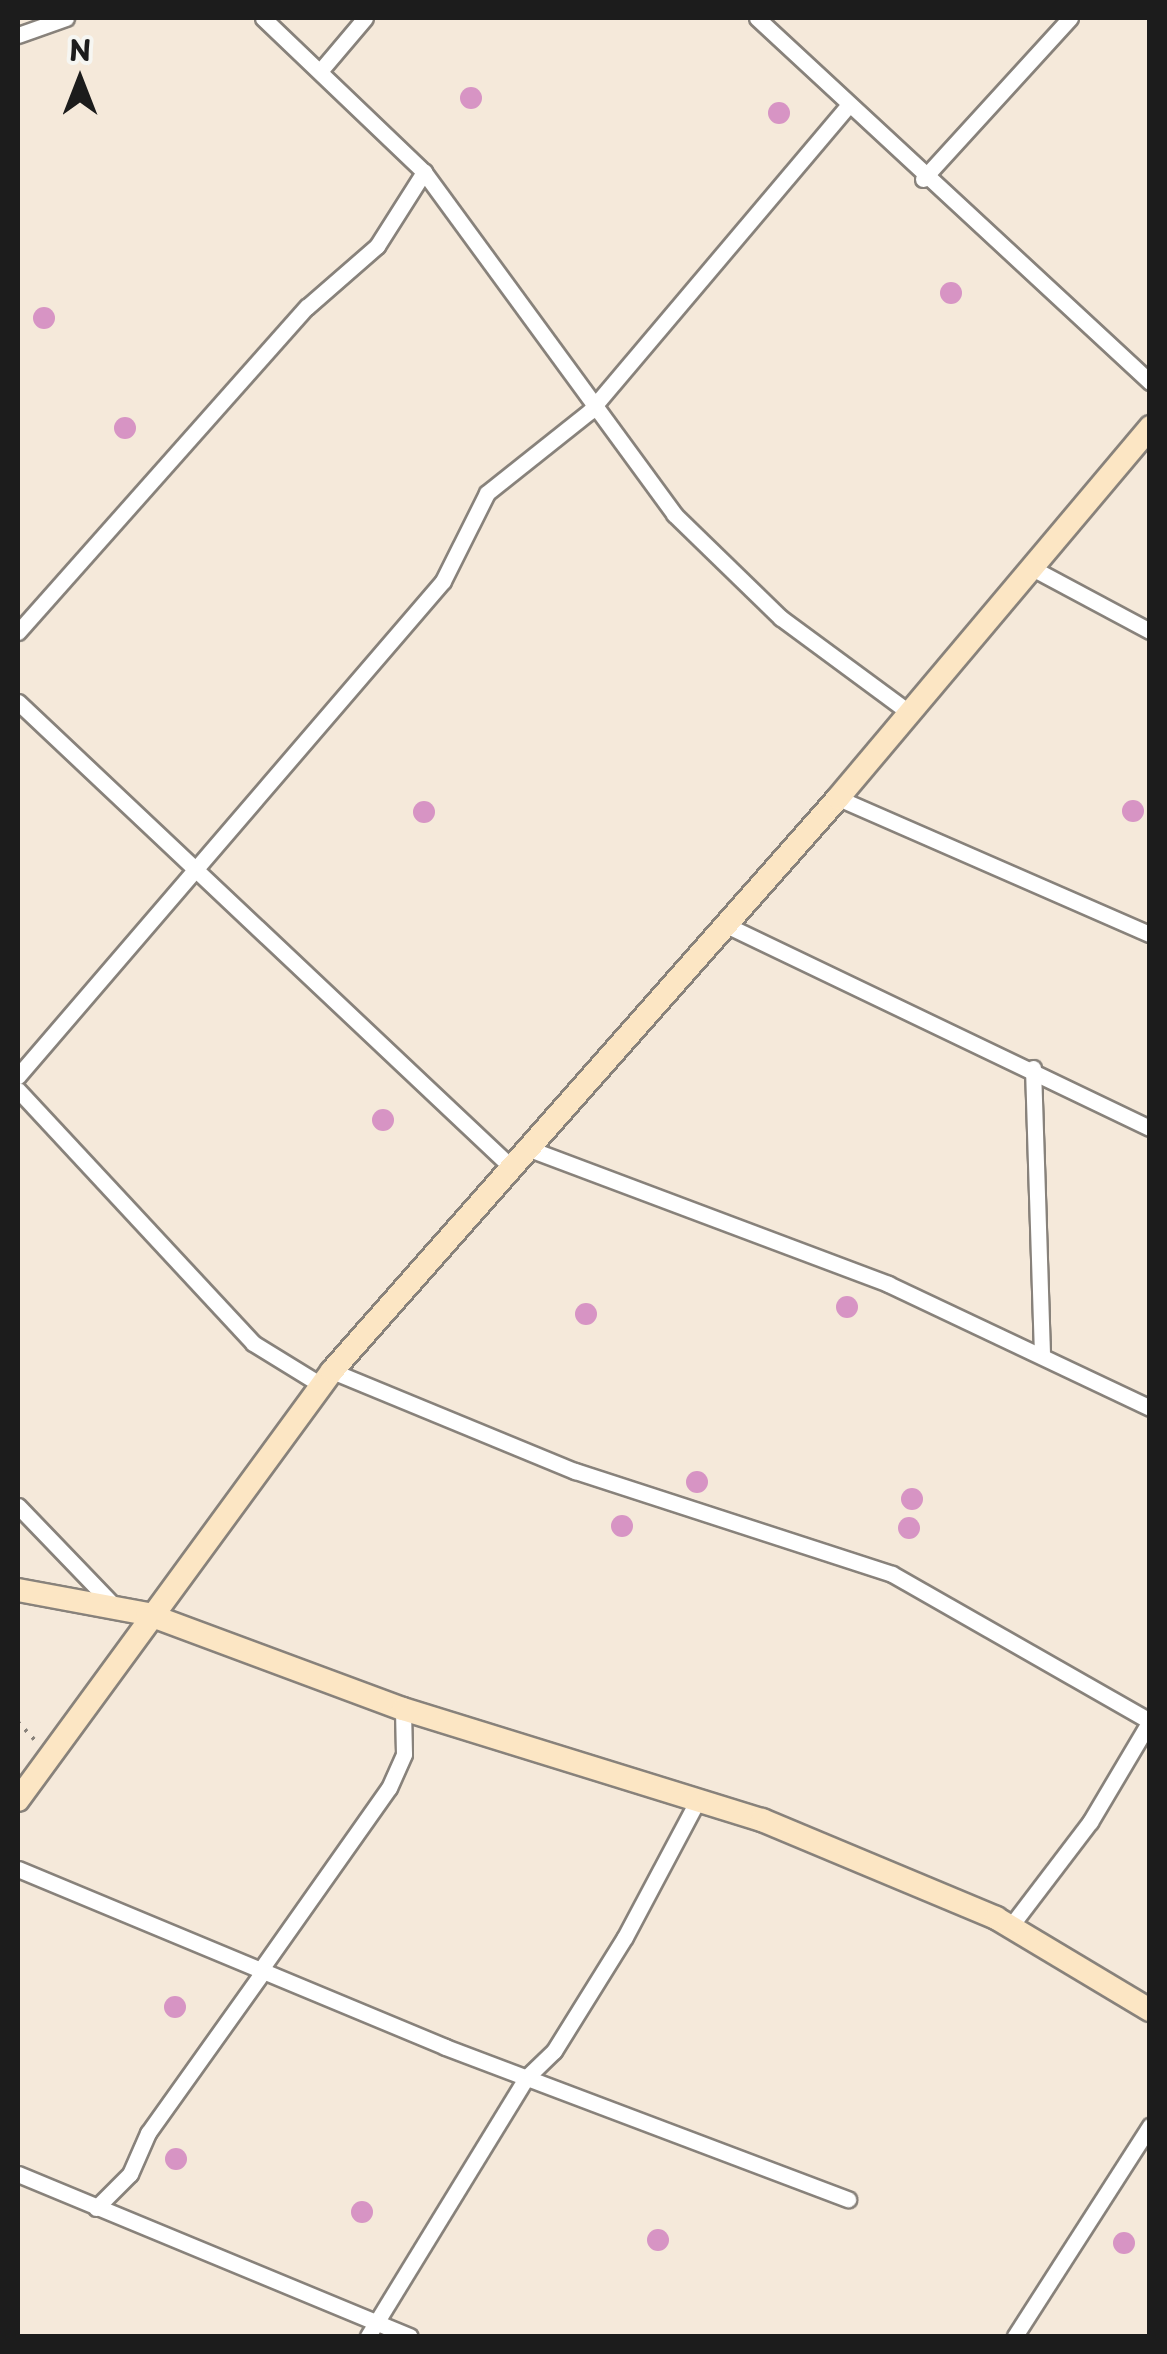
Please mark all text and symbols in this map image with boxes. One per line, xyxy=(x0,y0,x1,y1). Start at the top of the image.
text: N xyxy=(69,28,91,71)
north arrow xyxy=(30,30,130,130)

